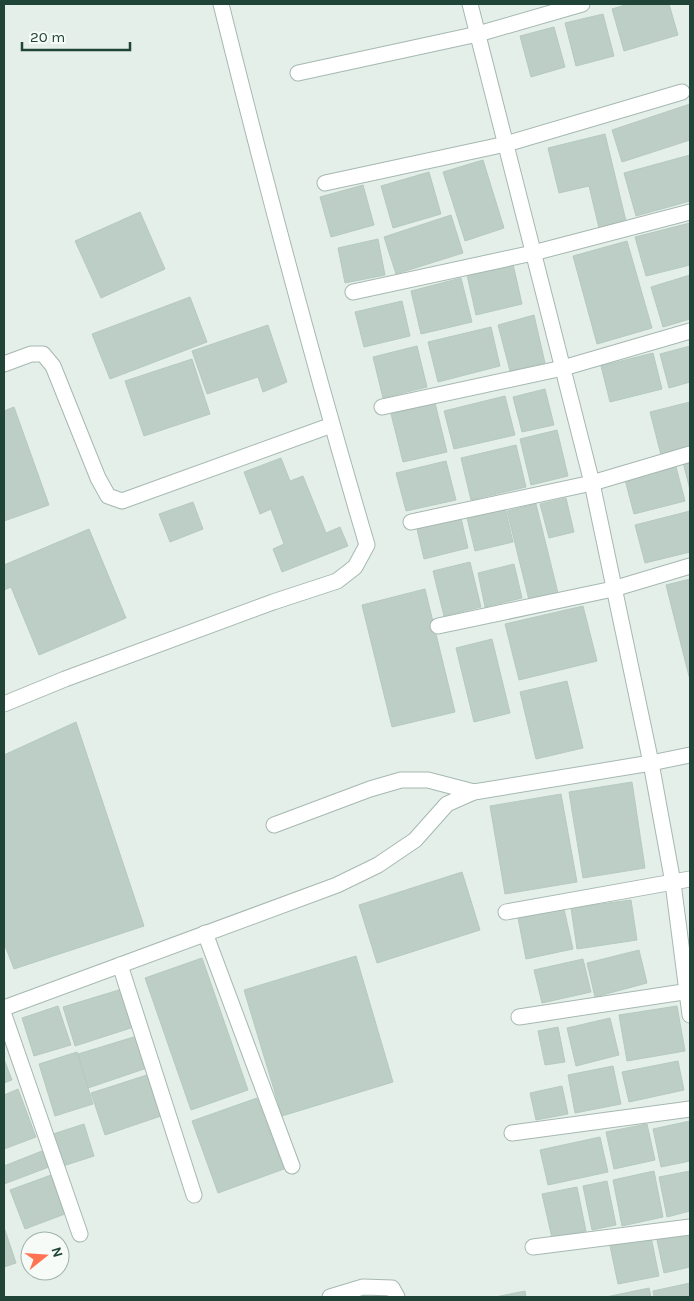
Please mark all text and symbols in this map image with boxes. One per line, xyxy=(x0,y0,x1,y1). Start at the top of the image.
scale bar xyxy=(22,20,130,52)
text: 20 m xyxy=(30,28,65,46)
north arrow xyxy=(20,1231,70,1281)
text: N xyxy=(47,1245,67,1260)

